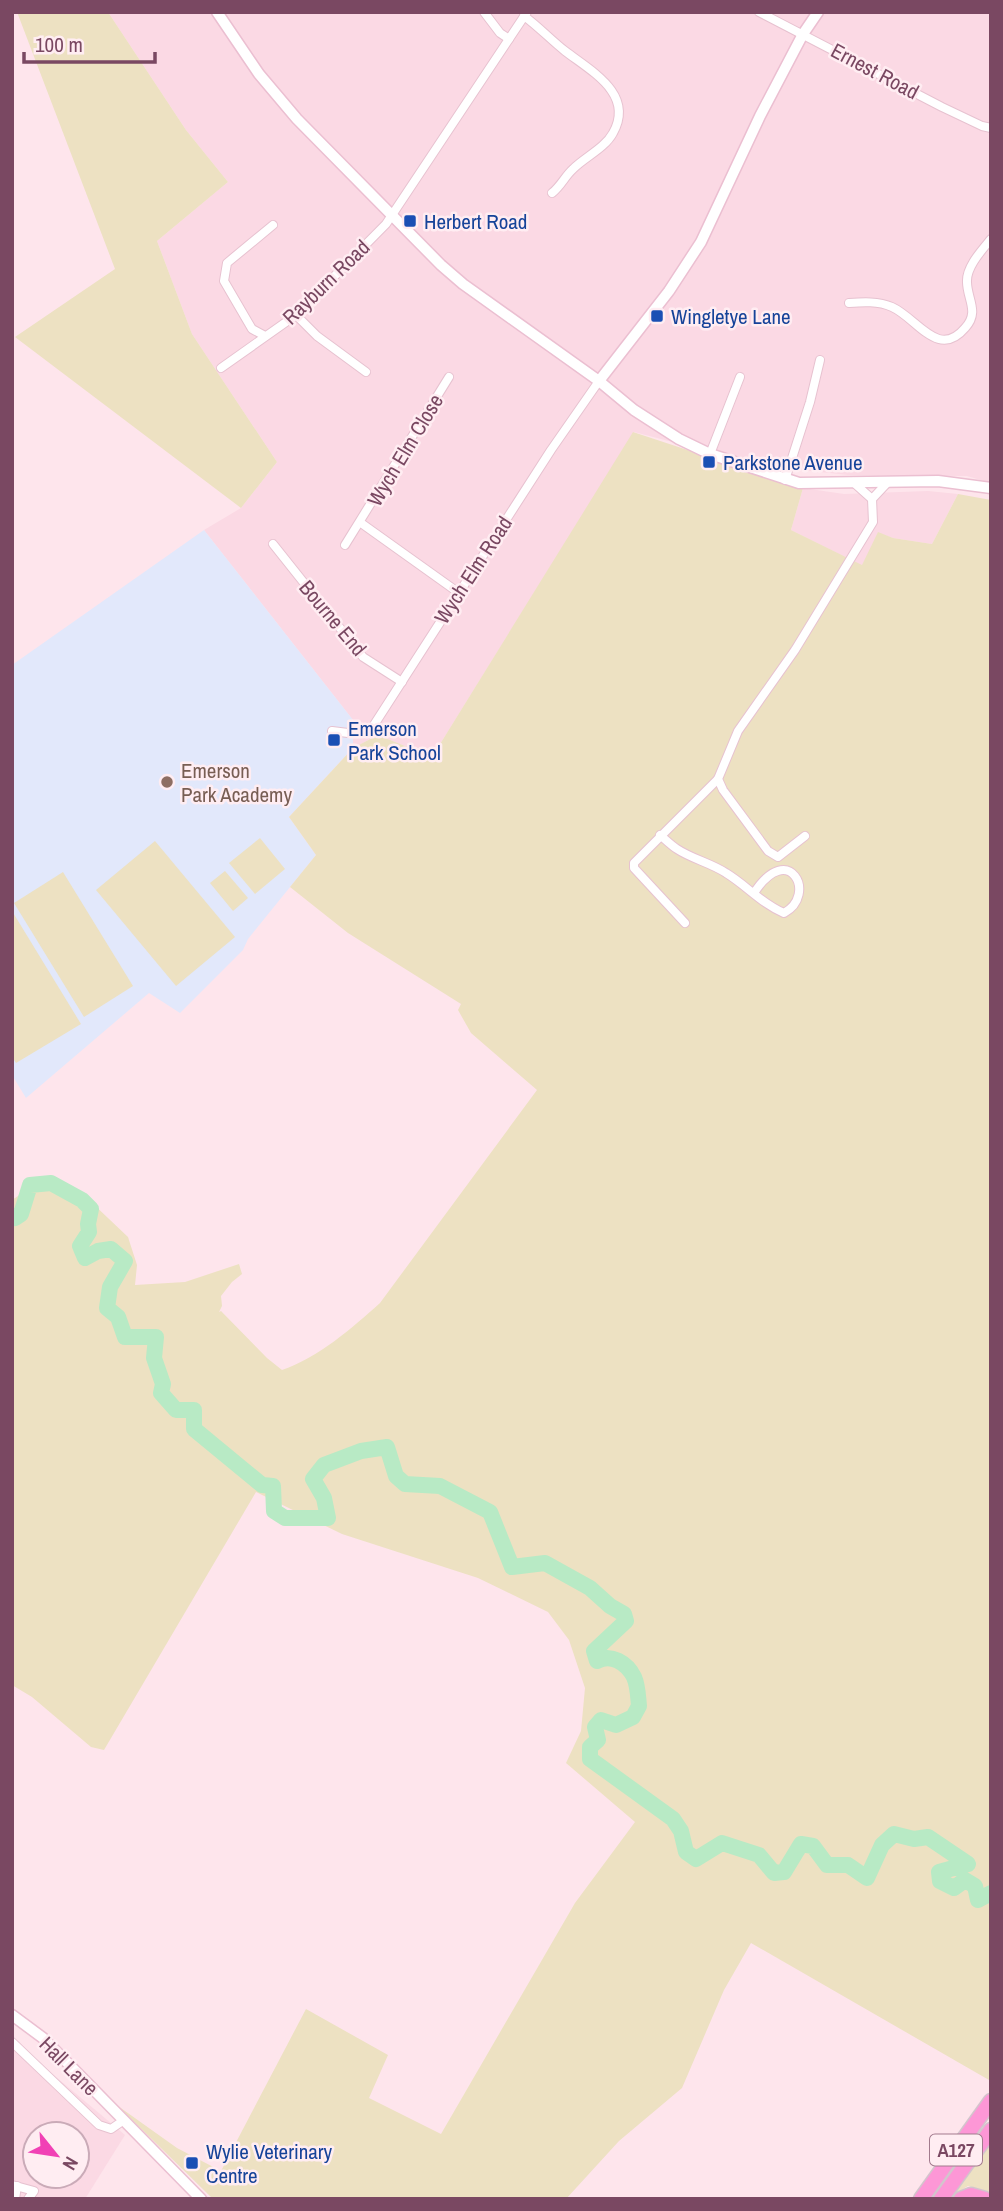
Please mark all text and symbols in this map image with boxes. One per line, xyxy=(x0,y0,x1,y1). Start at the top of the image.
scale bar xyxy=(24,21,156,65)
text: 100 m xyxy=(35,30,83,59)
street label: Ernest Road xyxy=(826,36,924,106)
place label: Herbert Road xyxy=(424,207,527,236)
marker: Herbert Road xyxy=(402,213,418,229)
street label: Rayburn Road xyxy=(276,233,376,331)
place label: Wingletye Lane xyxy=(671,302,791,331)
marker: Wingletye Lane xyxy=(649,308,665,324)
street label: Wych Elm Close xyxy=(360,388,450,512)
place label: Parkstone Avenue xyxy=(723,448,862,477)
marker: Parkstone Avenue xyxy=(701,454,717,470)
street label: Wych Elm Road xyxy=(427,510,519,630)
street label: Bourne End xyxy=(293,574,373,662)
place label: Emerson Park School xyxy=(348,714,441,767)
marker: Emerson Park School xyxy=(326,732,342,748)
place label: Emerson Park Academy xyxy=(181,756,292,809)
marker: Emerson Park Academy xyxy=(159,774,175,790)
street label: Hall Lane xyxy=(33,2030,105,2102)
north arrow xyxy=(21,2120,91,2190)
road number: A127 xyxy=(930,2134,982,2166)
place label: Wylie Veterinary Centre xyxy=(206,2137,333,2190)
text: N xyxy=(57,2152,85,2175)
marker: Wylie Veterinary Centre xyxy=(184,2155,200,2171)

